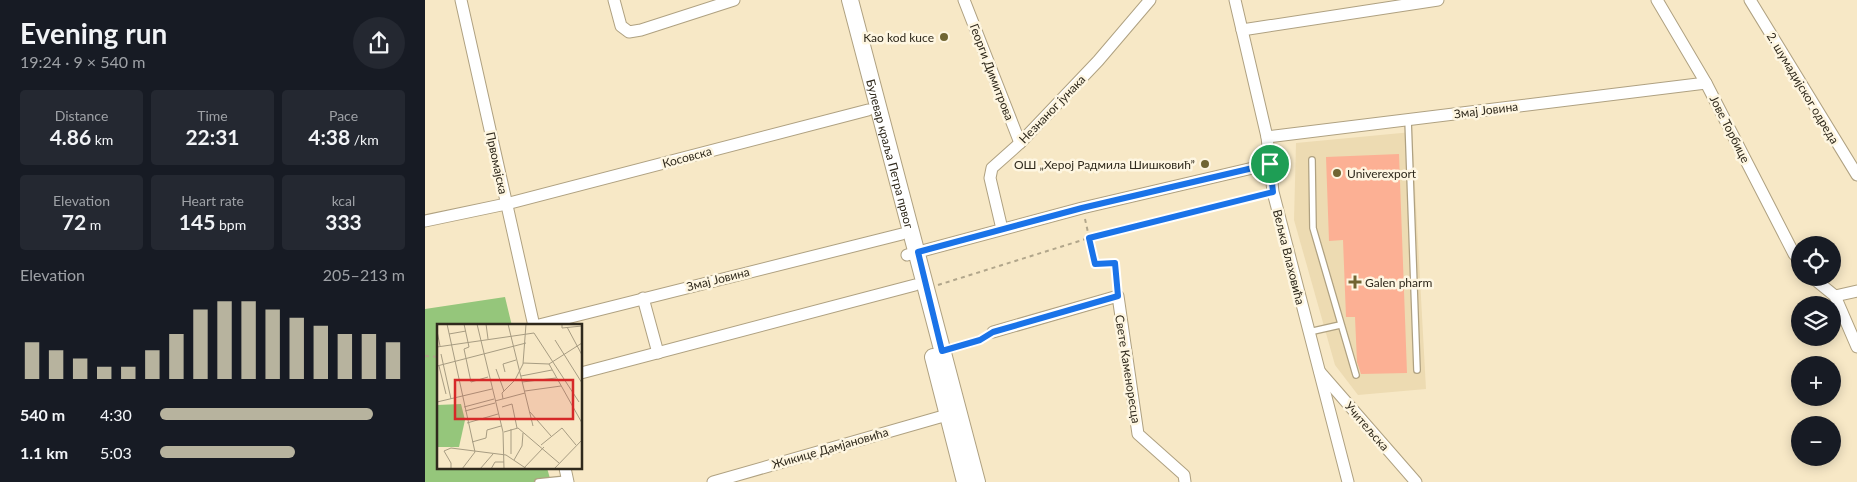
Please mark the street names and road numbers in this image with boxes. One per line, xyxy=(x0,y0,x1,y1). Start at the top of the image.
street label: Георги Димитрова xyxy=(967,22,1017,122)
street label: 2. шумадијског одреда xyxy=(1764,30,1842,147)
street label: Незнаног јунака xyxy=(1016,72,1088,146)
street label: Булевар краља Петра првог xyxy=(864,77,917,230)
street label: Јове Торбице xyxy=(1707,93,1753,165)
street label: Змај Јовина xyxy=(1453,99,1519,121)
street label: Првомајска xyxy=(483,130,511,196)
street label: Косовска xyxy=(661,143,713,171)
street label: Вељка Влаховића xyxy=(1270,208,1308,306)
street label: Змај Јовина xyxy=(685,264,751,294)
street label: Свете Каменоресца xyxy=(1112,314,1144,424)
street label: Учитељска xyxy=(1342,398,1392,454)
street label: Жикице Дамјановића xyxy=(770,424,890,472)

